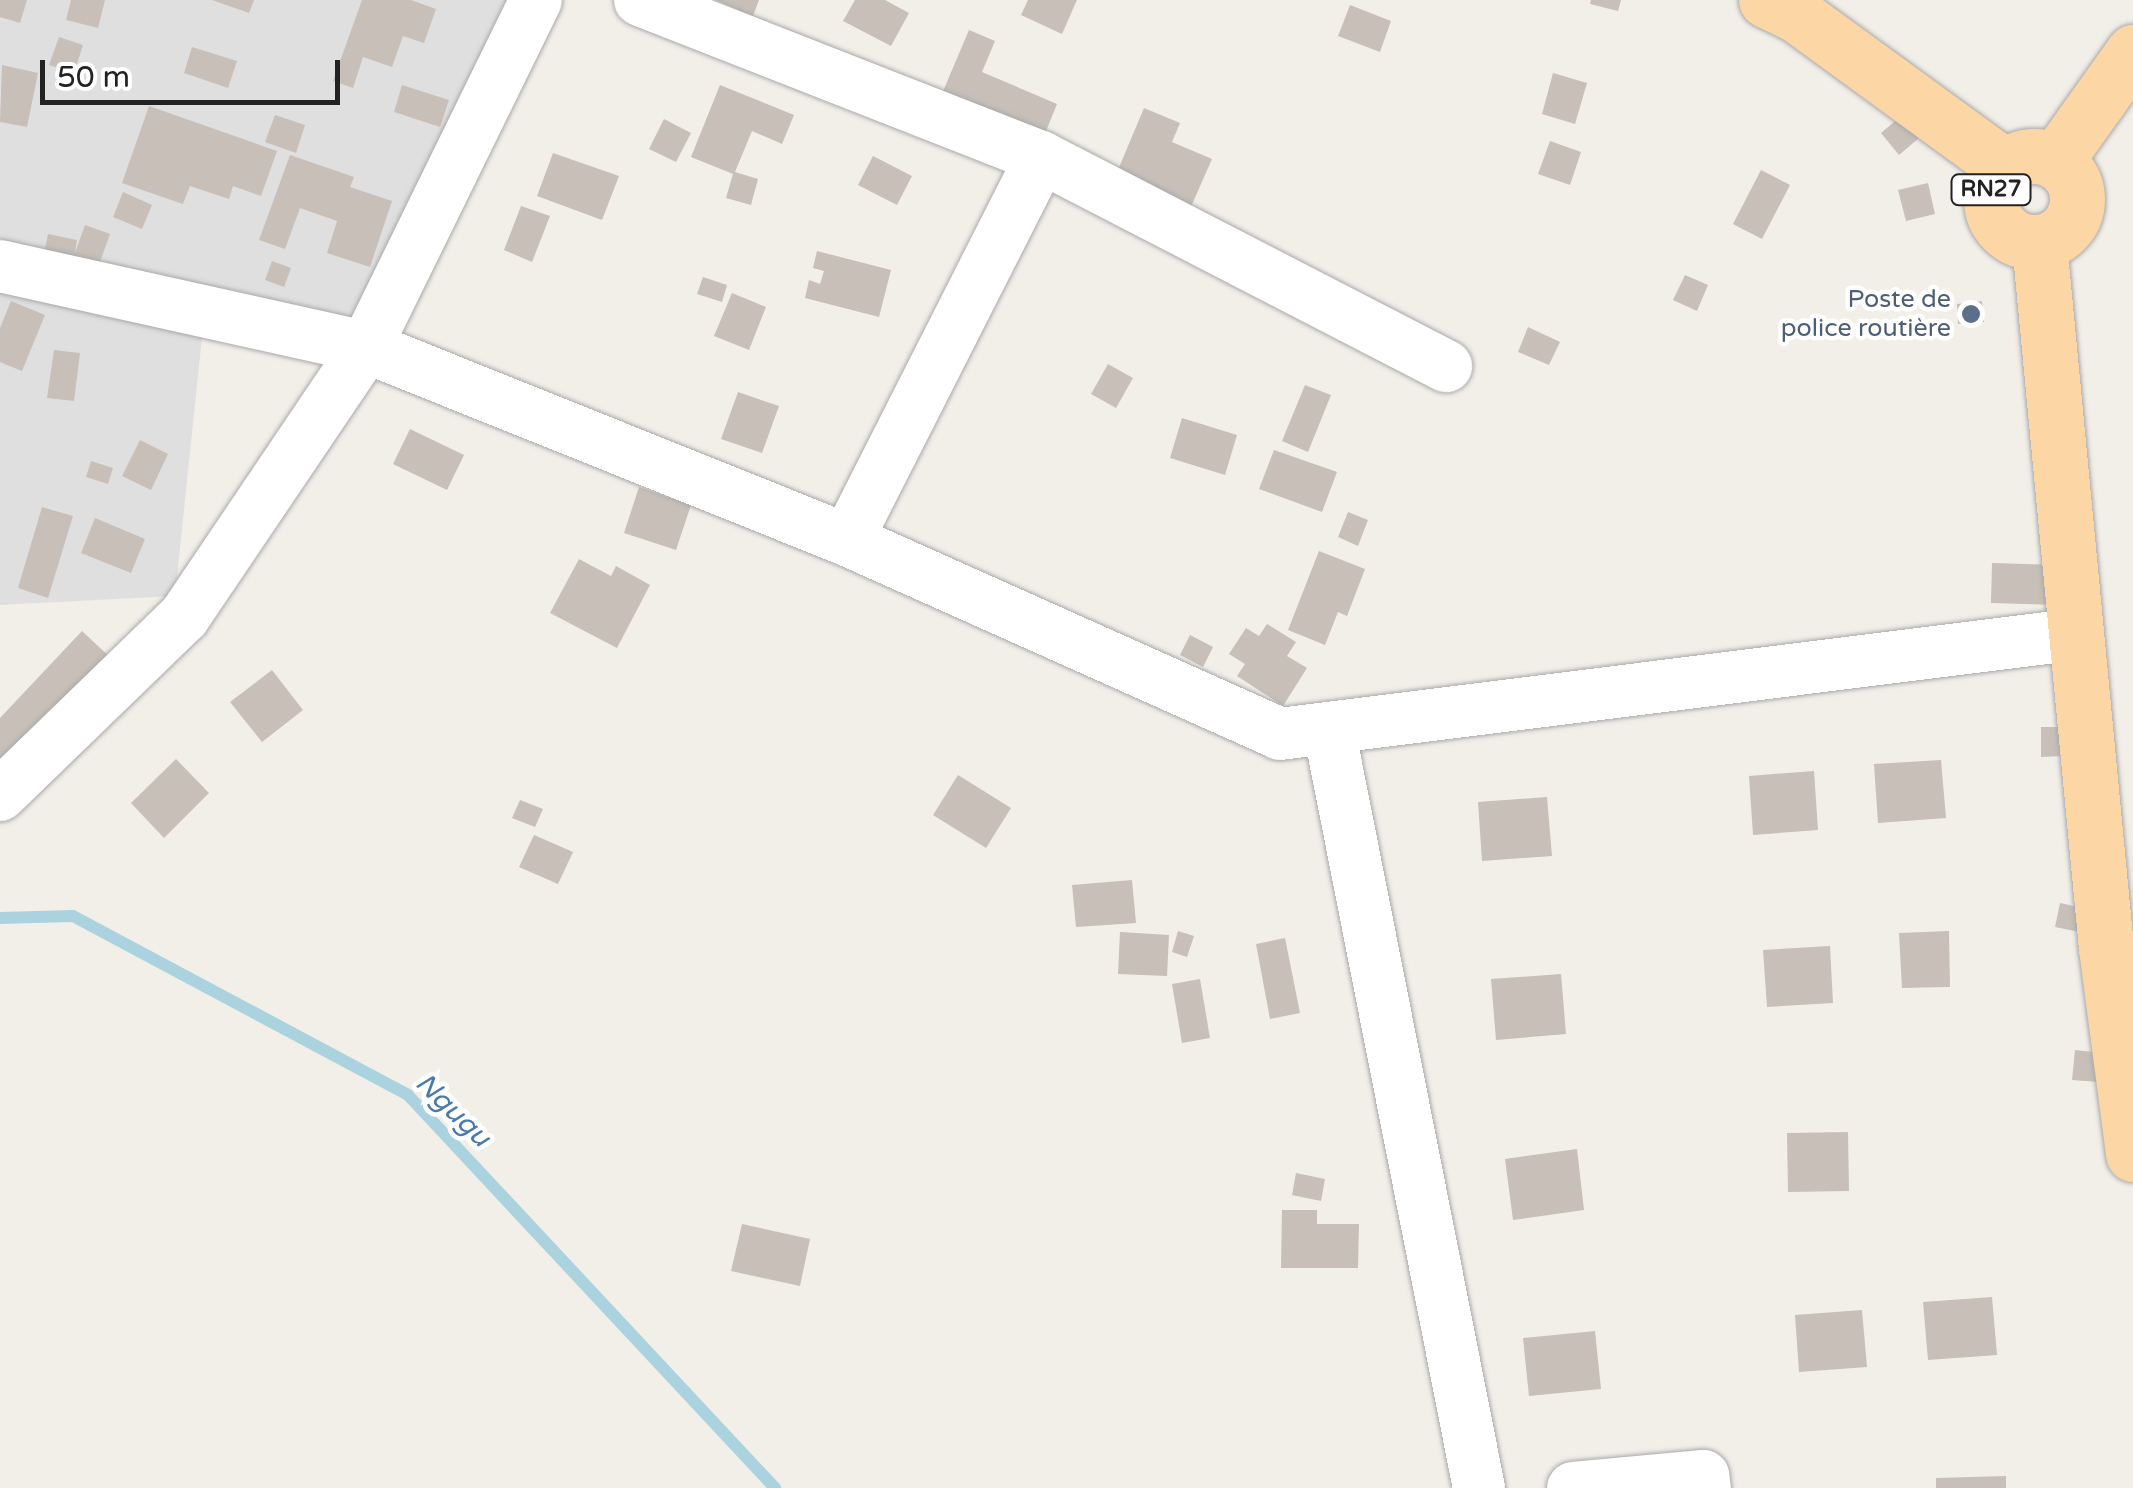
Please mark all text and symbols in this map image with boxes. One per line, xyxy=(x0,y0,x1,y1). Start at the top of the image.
scale bar xyxy=(45,40,345,102)
text: 50 m xyxy=(57,59,130,96)
road number: RN27 xyxy=(1948,173,2034,207)
place label: Poste de police routière xyxy=(1781,285,1951,344)
marker: Poste de police routière xyxy=(1960,303,1982,325)
water label: Ngugu xyxy=(408,1066,498,1154)

